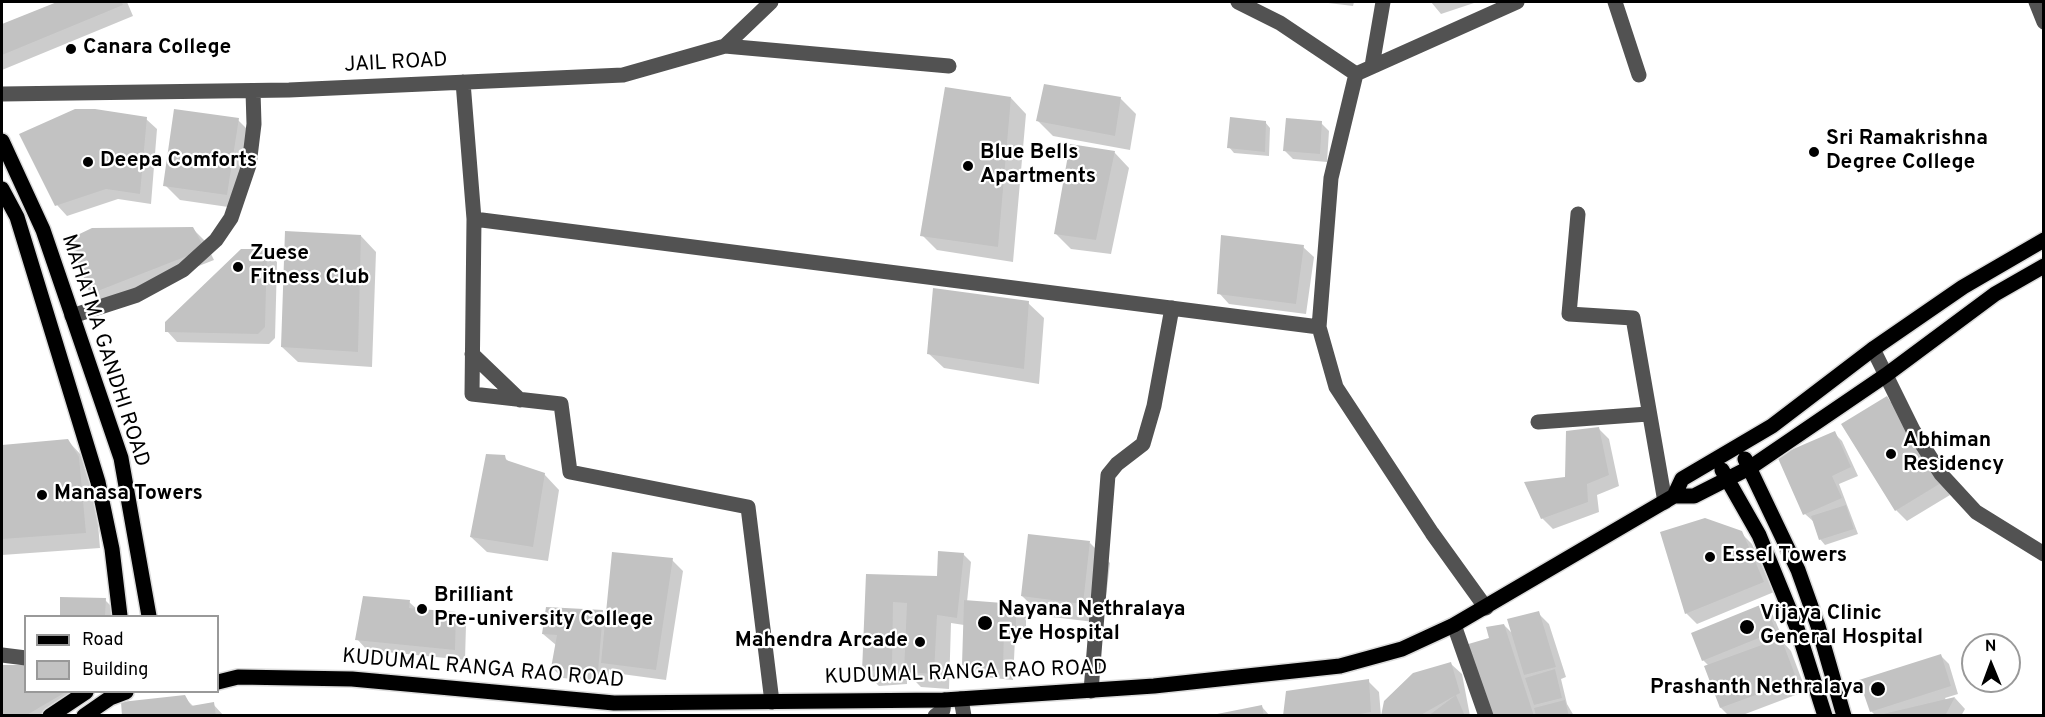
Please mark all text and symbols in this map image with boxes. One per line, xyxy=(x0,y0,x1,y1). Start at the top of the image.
place label: Canara College xyxy=(83,36,231,62)
marker: Canara College xyxy=(64,42,78,56)
street label: JAIL ROAD xyxy=(344,49,448,79)
place label: Sri Ramakrishna Degree College xyxy=(1826,127,1988,177)
place label: Blue Bells Apartments xyxy=(980,141,1096,191)
marker: Sri Ramakrishna Degree College xyxy=(1807,145,1821,159)
place label: Deepa Comforts xyxy=(100,149,257,175)
marker: Deepa Comforts xyxy=(81,155,95,169)
marker: Blue Bells Apartments xyxy=(961,159,975,173)
street label: MAHATMA GANDHI ROAD xyxy=(54,231,154,471)
place label: Zuese Fitness Club xyxy=(250,242,369,292)
marker: Zuese Fitness Club xyxy=(231,260,245,274)
place label: Abhiman Residency xyxy=(1903,429,2004,479)
marker: Abhiman Residency xyxy=(1884,447,1898,461)
place label: Manasa Towers xyxy=(54,482,203,508)
marker: Manasa Towers xyxy=(35,488,49,502)
place label: Essel Towers xyxy=(1722,544,1847,570)
marker: Essel Towers xyxy=(1703,550,1717,564)
place label: Brilliant Pre-university College xyxy=(434,584,653,634)
place label: Nayana Nethralaya Eye Hospital xyxy=(998,598,1185,648)
marker: Brilliant Pre-university College xyxy=(415,602,429,616)
place label: Vijaya Clinic General Hospital xyxy=(1760,602,1923,652)
marker: Nayana Nethralaya Eye Hospital xyxy=(976,614,994,632)
legend xyxy=(24,615,219,693)
marker: Vijaya Clinic General Hospital xyxy=(1738,618,1756,636)
text: Road xyxy=(82,629,124,652)
place label: Mahendra Arcade xyxy=(735,629,908,655)
north arrow xyxy=(1961,633,2021,693)
marker: Mahendra Arcade xyxy=(913,635,927,649)
text: N xyxy=(1985,637,1997,657)
street label: KUDUMAL RANGA RAO ROAD xyxy=(341,645,625,695)
street label: KUDUMAL RANGA RAO ROAD xyxy=(824,656,1108,692)
text: Building xyxy=(82,659,148,682)
place label: Prashanth Nethralaya xyxy=(1650,676,1864,702)
marker: Prashanth Nethralaya xyxy=(1869,680,1887,698)

